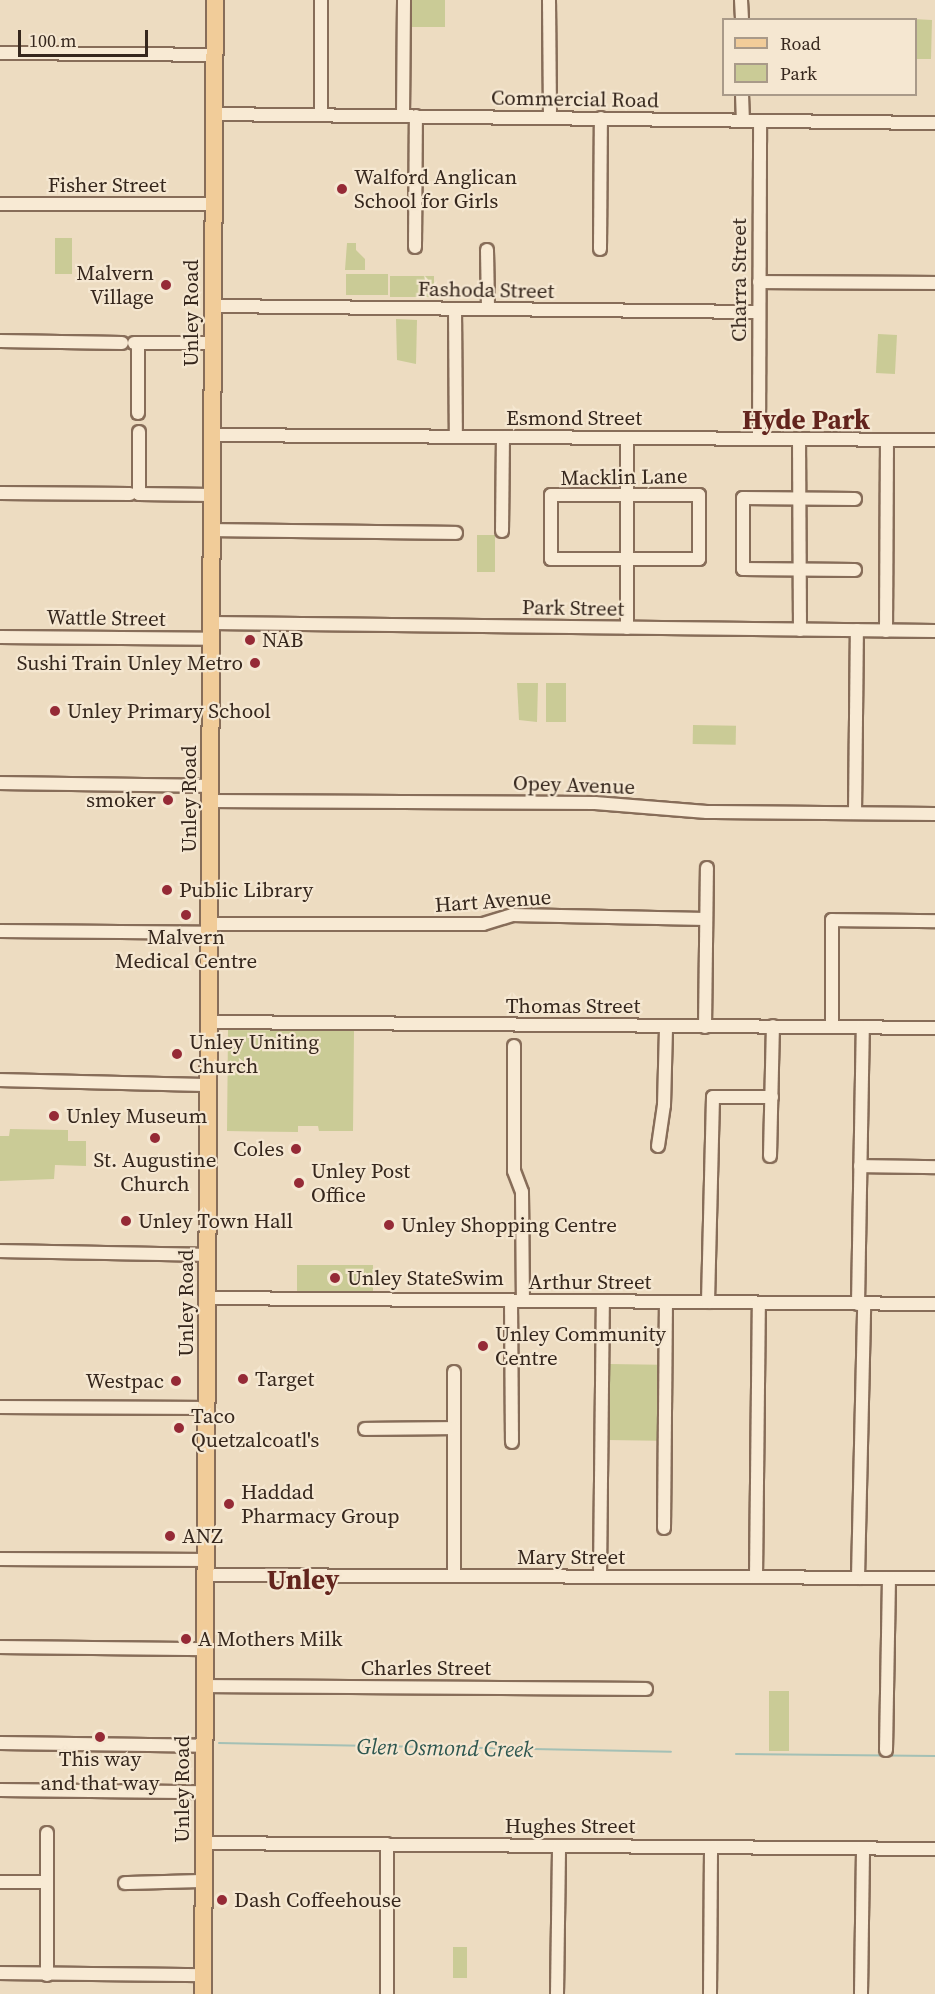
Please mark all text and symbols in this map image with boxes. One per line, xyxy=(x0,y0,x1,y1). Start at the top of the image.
scale bar xyxy=(21,18,152,56)
legend xyxy=(722,18,917,96)
text: 100 m xyxy=(29,28,76,53)
text: Road xyxy=(780,31,821,56)
text: Park xyxy=(780,61,817,86)
street label: Commercial Road xyxy=(491,85,659,113)
place label: Walford Anglican School for Girls xyxy=(354,164,517,214)
street label: Fisher Street xyxy=(48,172,166,198)
marker: Walford Anglican School for Girls xyxy=(335,182,349,196)
street label: Charra Street xyxy=(726,218,752,342)
street label: Unley Road xyxy=(178,259,204,367)
place label: Malvern Village xyxy=(76,260,154,310)
street label: Fashoda Street xyxy=(417,276,555,304)
marker: Malvern Village xyxy=(159,278,173,292)
district label: Hyde Park xyxy=(742,404,870,436)
street label: Esmond Street xyxy=(506,405,642,431)
street label: Macklin Lane xyxy=(560,463,688,491)
street label: Park Street xyxy=(522,595,624,621)
street label: Wattle Street xyxy=(46,604,166,632)
place label: NAB xyxy=(262,627,304,653)
marker: NAB xyxy=(243,633,257,647)
place label: Sushi Train Unley Metro xyxy=(16,650,243,676)
marker: Sushi Train Unley Metro xyxy=(248,656,262,670)
place label: Unley Primary School xyxy=(67,698,271,724)
marker: Unley Primary School xyxy=(48,704,62,718)
street label: Unley Road xyxy=(176,745,202,853)
street label: Opey Avenue xyxy=(513,770,635,800)
place label: smoker xyxy=(86,787,156,813)
marker: smoker xyxy=(161,793,175,807)
place label: Public Library xyxy=(179,877,313,903)
marker: Public Library xyxy=(160,883,174,897)
street label: Hart Avenue xyxy=(434,884,552,918)
marker: Malvern Medical Centre xyxy=(179,908,193,922)
place label: Malvern Medical Centre xyxy=(115,924,257,974)
street label: Thomas Street xyxy=(506,993,640,1019)
place label: Unley Uniting Church xyxy=(189,1029,319,1079)
marker: Unley Uniting Church xyxy=(170,1047,184,1061)
place label: Unley Museum xyxy=(66,1103,207,1129)
marker: Unley Museum xyxy=(47,1109,61,1123)
marker: St. Augustine Church xyxy=(148,1131,162,1145)
place label: Coles xyxy=(233,1136,284,1162)
marker: Coles xyxy=(289,1142,303,1156)
place label: St. Augustine Church xyxy=(94,1147,216,1197)
place label: Unley Post Office xyxy=(311,1158,410,1208)
marker: Unley Post Office xyxy=(292,1176,306,1190)
place label: Unley Town Hall xyxy=(138,1208,294,1234)
place label: Unley Shopping Centre xyxy=(401,1212,617,1238)
marker: Unley Town Hall xyxy=(119,1214,133,1228)
marker: Unley Shopping Centre xyxy=(382,1218,396,1232)
street label: Unley Road xyxy=(173,1249,199,1357)
place label: Unley StateSwim xyxy=(347,1265,504,1291)
street label: Arthur Street xyxy=(529,1269,651,1295)
marker: Unley StateSwim xyxy=(328,1271,342,1285)
place label: Unley Community Centre xyxy=(495,1321,666,1371)
marker: Unley Community Centre xyxy=(476,1339,490,1353)
place label: Target xyxy=(255,1366,314,1392)
place label: Westpac xyxy=(85,1368,164,1394)
marker: Target xyxy=(236,1372,250,1386)
marker: Westpac xyxy=(169,1374,183,1388)
place label: Taco Quetzalcoatl's xyxy=(191,1403,319,1453)
marker: Taco Quetzalcoatl's xyxy=(172,1421,186,1435)
place label: Haddad Pharmacy Group xyxy=(241,1479,400,1529)
marker: Haddad Pharmacy Group xyxy=(222,1497,236,1511)
place label: ANZ xyxy=(182,1523,223,1549)
marker: ANZ xyxy=(163,1529,177,1543)
street label: Mary Street xyxy=(517,1544,625,1570)
district label: Unley xyxy=(267,1564,339,1596)
place label: A Mothers Milk xyxy=(198,1626,342,1652)
marker: A Mothers Milk xyxy=(179,1632,193,1646)
street label: Charles Street xyxy=(361,1655,491,1681)
marker: This way and that way xyxy=(93,1730,107,1744)
water label: Glen Osmond Creek xyxy=(356,1733,534,1763)
street label: Unley Road xyxy=(169,1735,195,1843)
place label: This way and that way xyxy=(41,1746,159,1796)
street label: Hughes Street xyxy=(505,1813,635,1839)
place label: Dash Coffeehouse xyxy=(234,1887,402,1913)
marker: Dash Coffeehouse xyxy=(215,1893,229,1907)

